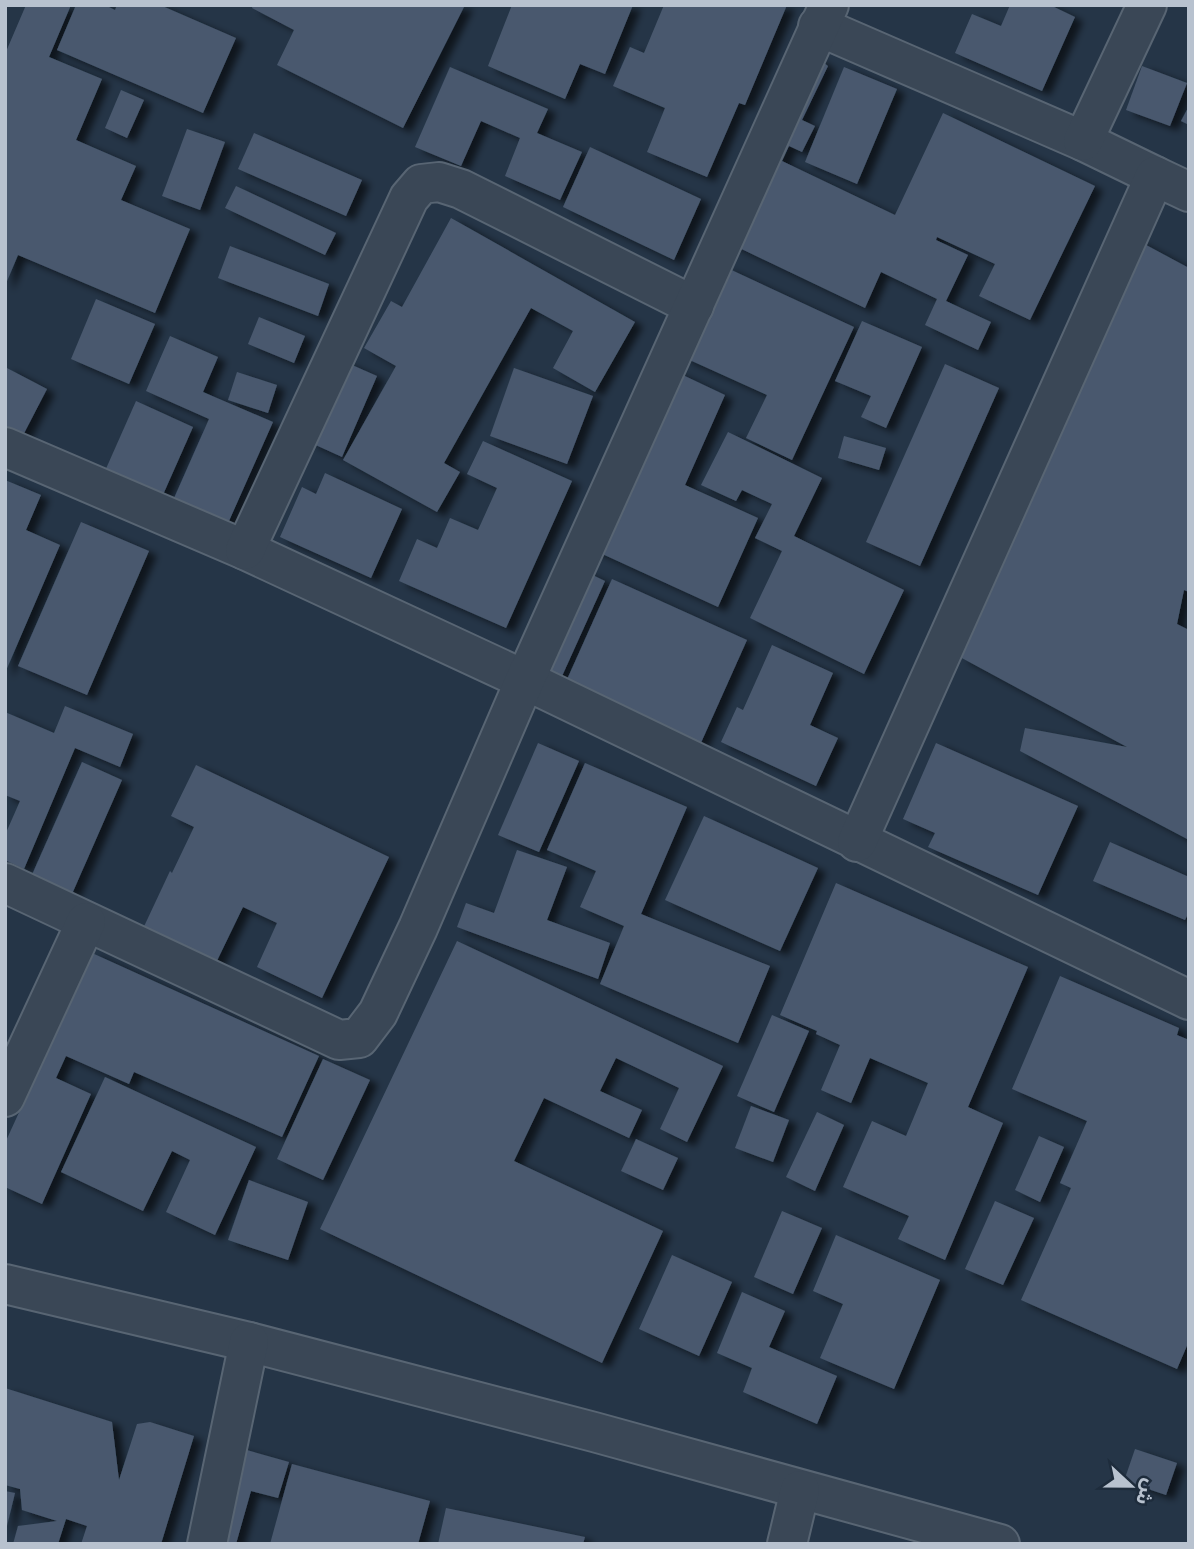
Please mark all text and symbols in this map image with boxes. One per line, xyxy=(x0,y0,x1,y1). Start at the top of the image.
north arrow xyxy=(1096,1451,1166,1521)
text: ش xyxy=(1132,1476,1161,1508)

